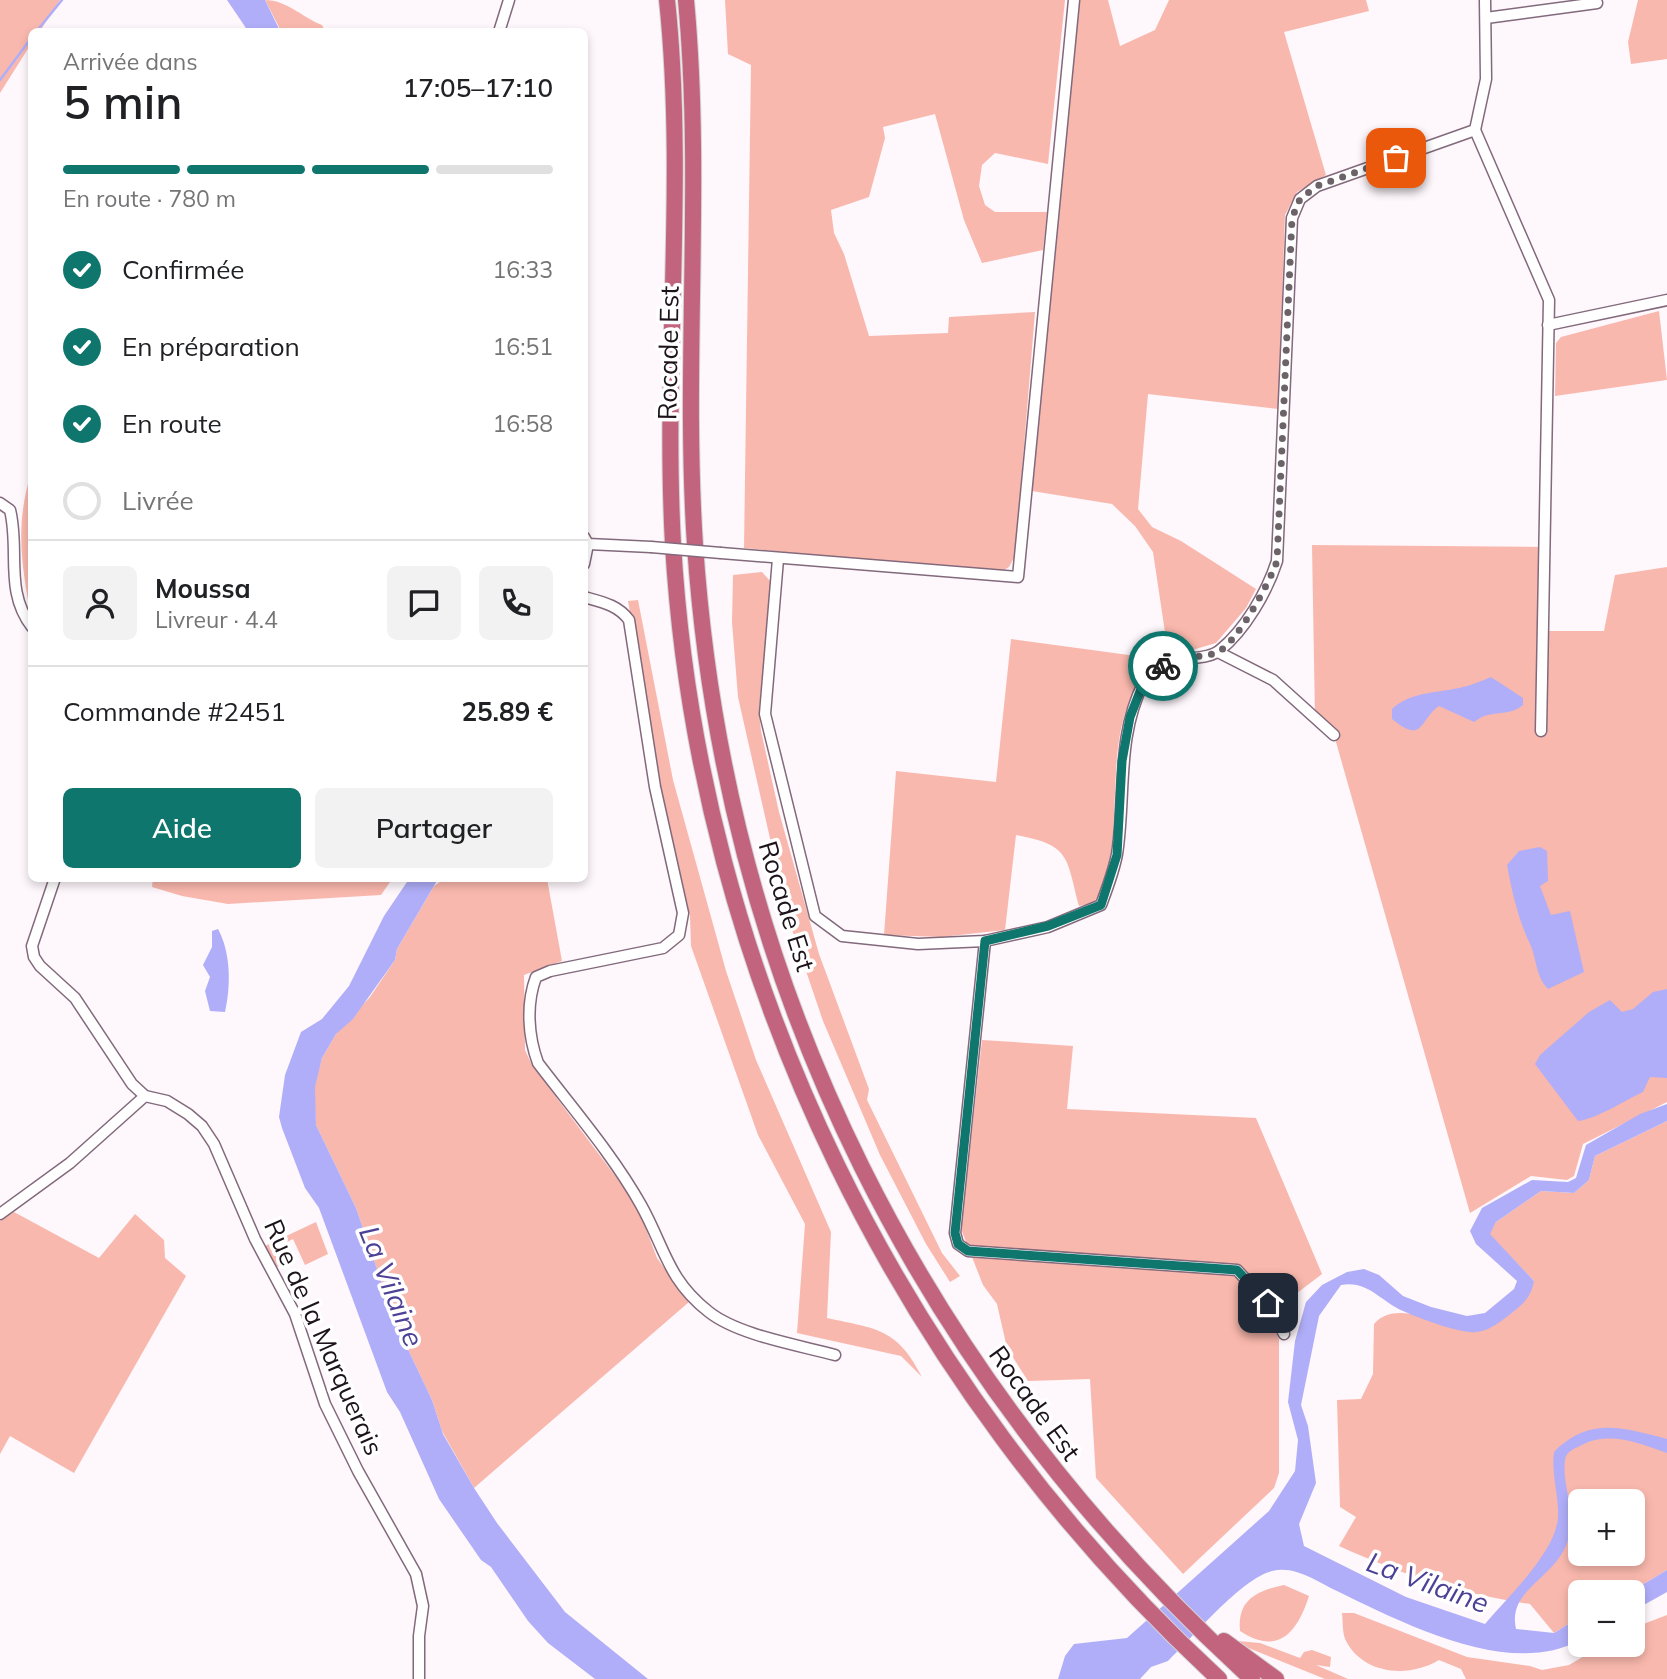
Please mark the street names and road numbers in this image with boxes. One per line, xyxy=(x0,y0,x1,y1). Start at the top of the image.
street label: Rocade Est xyxy=(650,286,686,420)
street label: Rocade Est xyxy=(752,837,822,975)
street label: Rue de la Marquerais xyxy=(257,1214,391,1460)
street label: Rocade Est xyxy=(982,1339,1088,1467)

